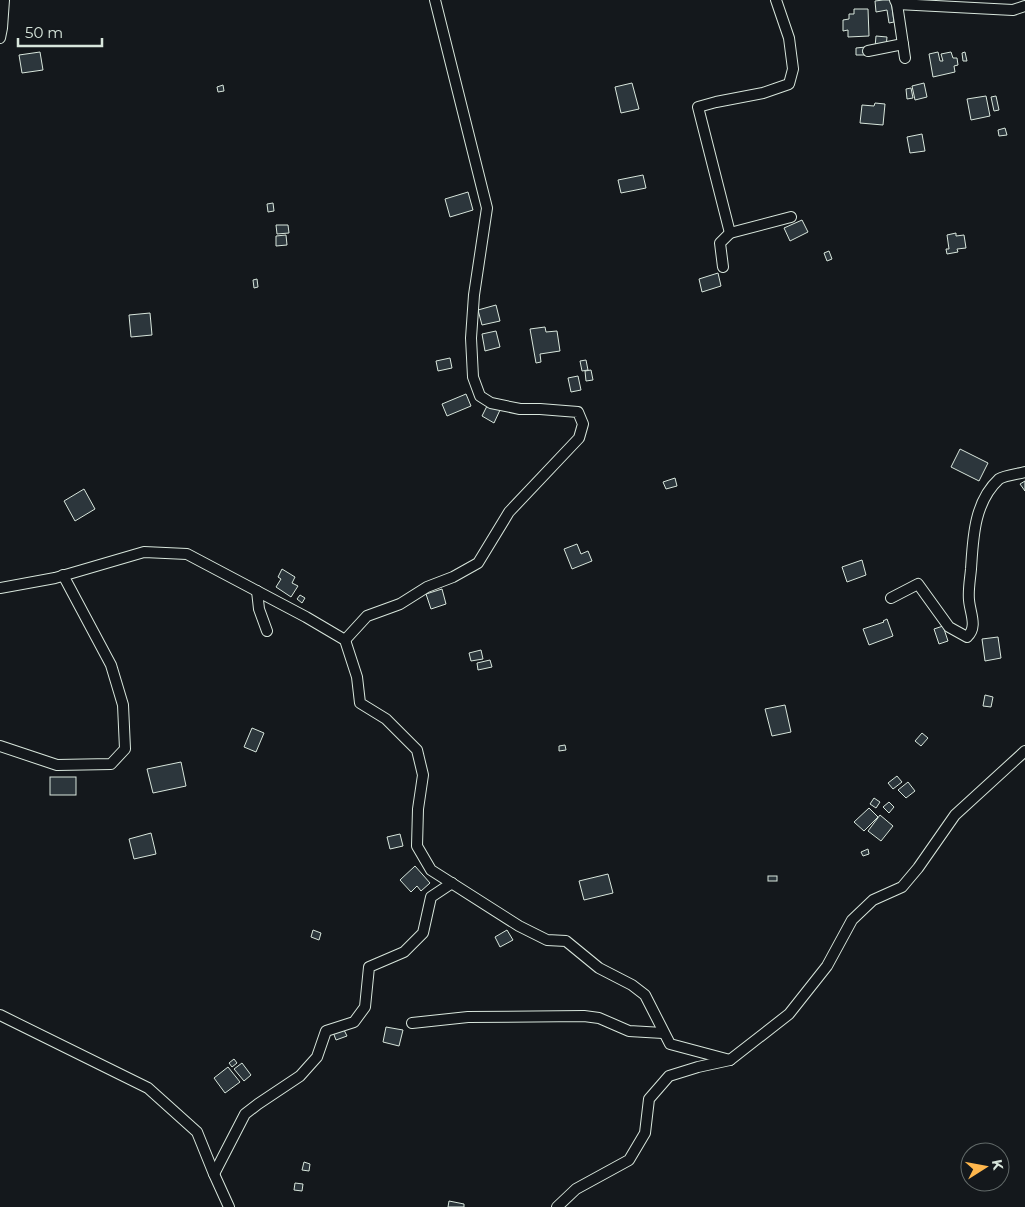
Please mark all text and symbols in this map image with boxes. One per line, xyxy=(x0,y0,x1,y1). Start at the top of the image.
scale bar xyxy=(18,15,101,47)
text: 50 m xyxy=(25,23,63,42)
north arrow xyxy=(960,1142,1010,1192)
text: K xyxy=(988,1158,1008,1172)

